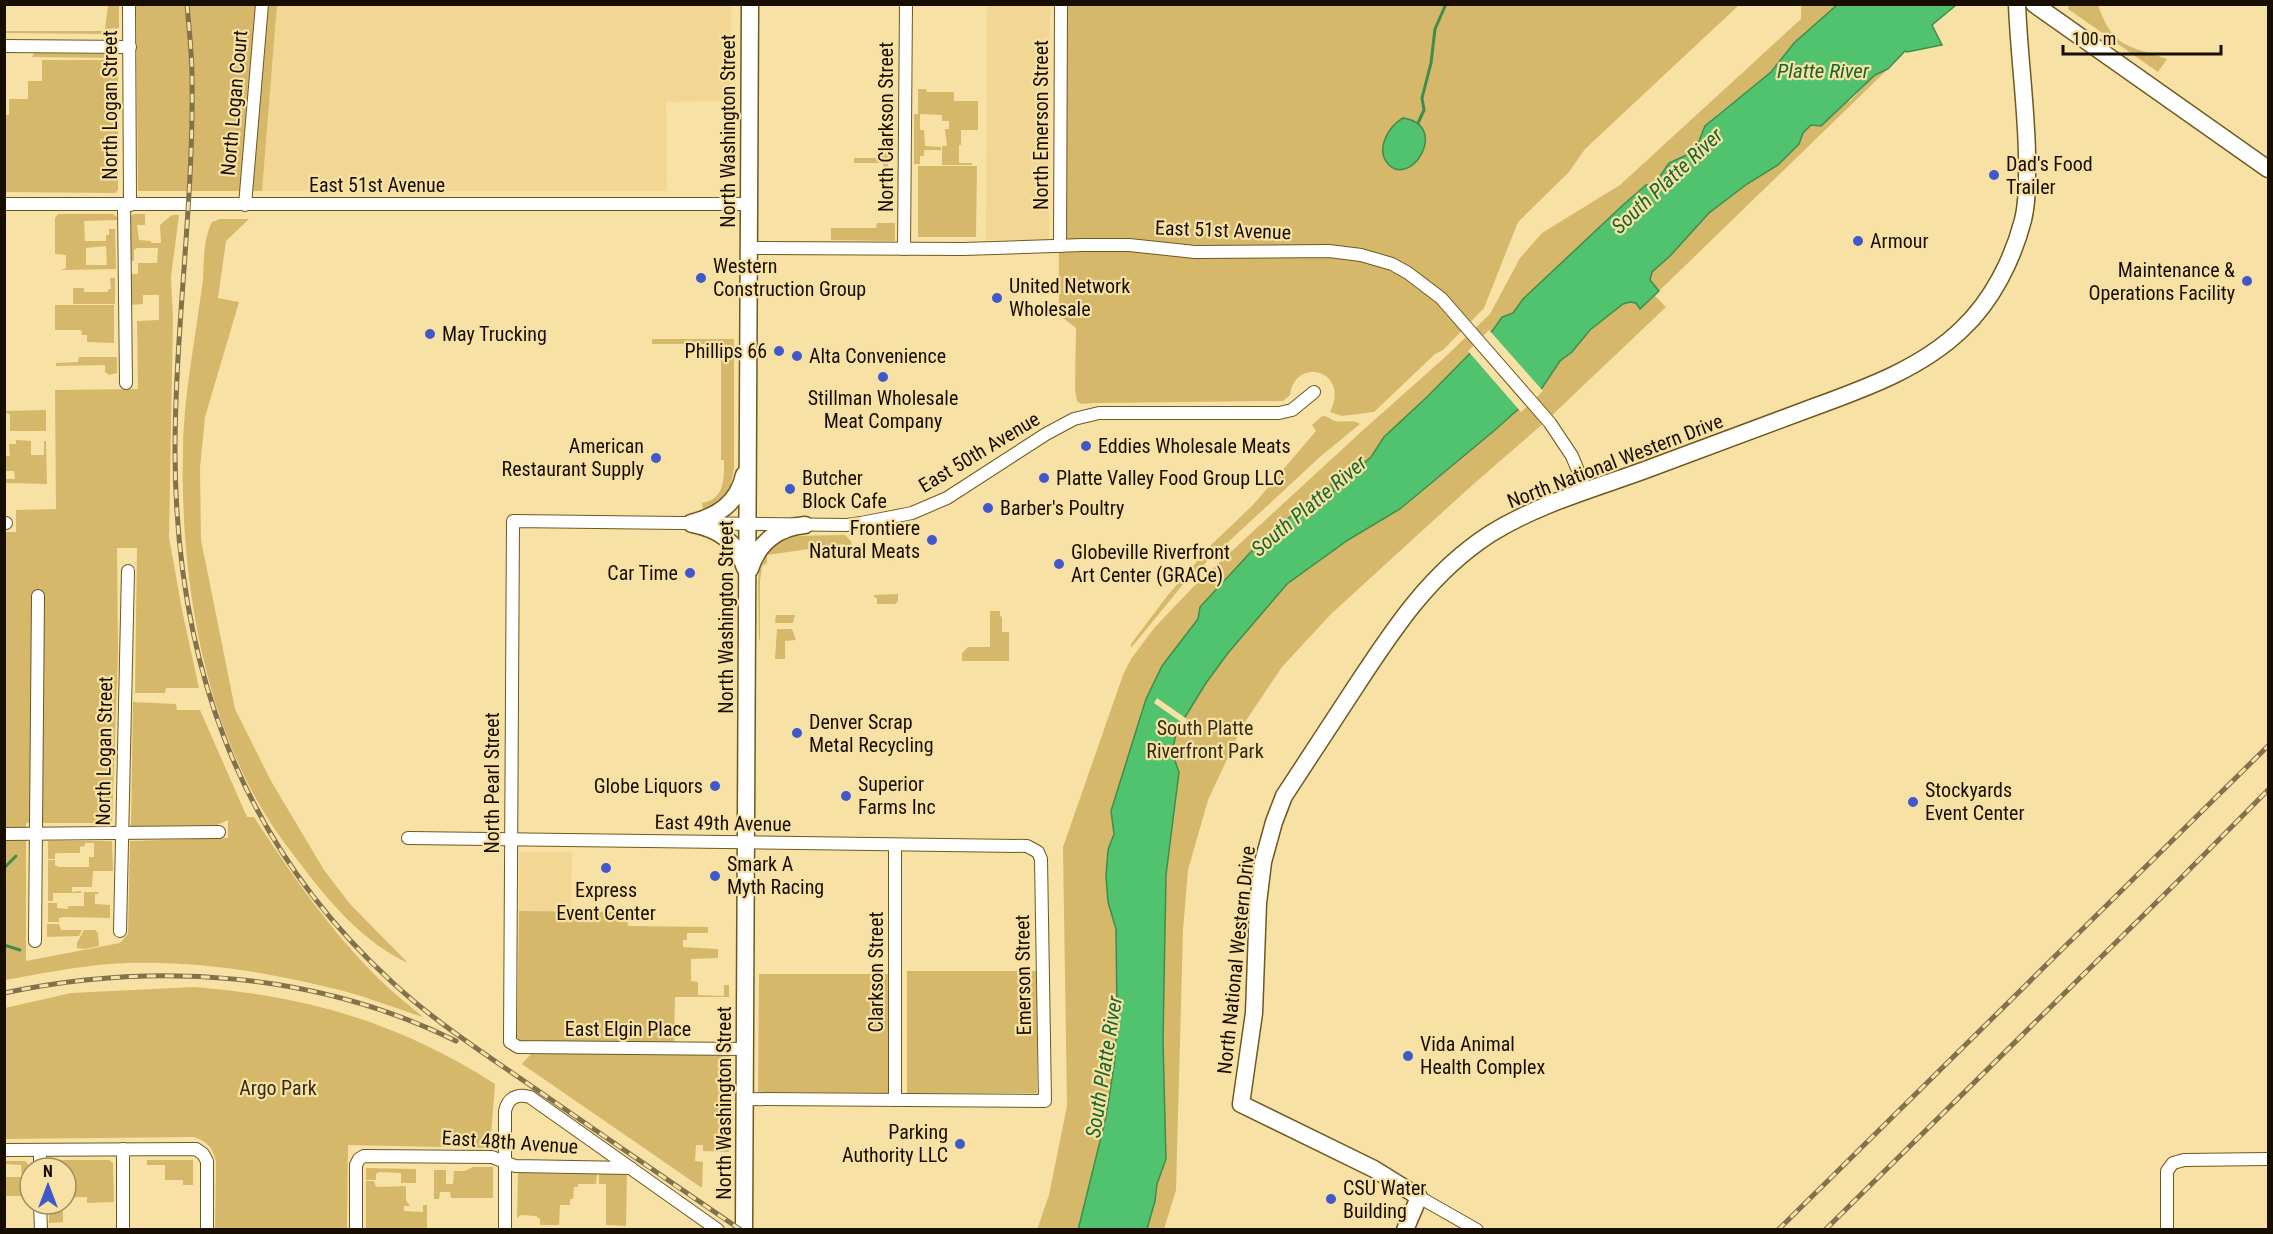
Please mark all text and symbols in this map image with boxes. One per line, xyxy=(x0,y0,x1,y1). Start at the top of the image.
scale bar xyxy=(2063,18,2220,56)
text: 100 m xyxy=(2072,28,2116,49)
street label: North Logan Court xyxy=(216,29,252,177)
street label: North Logan Street xyxy=(98,30,122,180)
street label: North Washington Street xyxy=(716,34,740,228)
street label: North Emerson Street xyxy=(1029,40,1053,210)
street label: North Clarkson Street xyxy=(874,42,898,212)
water label: Platte River xyxy=(1777,59,1870,83)
water label: South Platte River xyxy=(1606,123,1728,239)
place label: Dad's Food Trailer xyxy=(2006,152,2093,199)
marker: Dad's Food Trailer xyxy=(1987,168,2001,182)
street label: East 51st Avenue xyxy=(309,173,445,197)
street label: East 51st Avenue xyxy=(1155,216,1291,244)
place label: Armour xyxy=(1870,229,1929,253)
marker: Armour xyxy=(1851,234,1865,248)
place label: Western Construction Group xyxy=(713,254,866,301)
place label: Maintenance & Operations Facility xyxy=(2088,258,2235,305)
marker: Western Construction Group xyxy=(694,271,708,285)
place label: United Network Wholesale xyxy=(1009,274,1130,321)
marker: Maintenance & Operations Facility xyxy=(2240,274,2254,288)
marker: United Network Wholesale xyxy=(990,291,1004,305)
place label: May Trucking xyxy=(442,322,547,346)
marker: May Trucking xyxy=(423,327,437,341)
place label: Phillips 66 xyxy=(685,339,767,363)
marker: Phillips 66 xyxy=(772,344,786,358)
place label: Alta Convenience xyxy=(809,344,946,368)
marker: Alta Convenience xyxy=(790,349,804,363)
marker: Stillman Wholesale Meat Company xyxy=(876,370,890,384)
place label: Stillman Wholesale Meat Company xyxy=(808,386,958,433)
street label: East 50th Avenue xyxy=(914,407,1044,497)
street label: North National Western Drive xyxy=(1504,409,1726,513)
place label: American Restaurant Supply xyxy=(502,434,644,481)
place label: Eddies Wholesale Meats xyxy=(1098,434,1291,458)
marker: Eddies Wholesale Meats xyxy=(1079,439,1093,453)
water label: South Platte River xyxy=(1246,450,1372,561)
marker: American Restaurant Supply xyxy=(649,451,663,465)
place label: Butcher Block Cafe xyxy=(802,466,887,513)
place label: Platte Valley Food Group LLC xyxy=(1056,466,1284,490)
marker: Platte Valley Food Group LLC xyxy=(1037,471,1051,485)
marker: Butcher Block Cafe xyxy=(783,482,797,496)
place label: Barber's Poultry xyxy=(1000,496,1124,520)
marker: Barber's Poultry xyxy=(981,501,995,515)
place label: Frontiere Natural Meats xyxy=(809,516,920,563)
street label: North Washington Street xyxy=(714,520,738,714)
marker: Frontiere Natural Meats xyxy=(925,533,939,547)
place label: Globeville Riverfront Art Center (GRACe) xyxy=(1071,540,1230,587)
marker: Globeville Riverfront Art Center (GRACe) xyxy=(1052,557,1066,571)
place label: Car Time xyxy=(607,561,678,585)
marker: Car Time xyxy=(683,566,697,580)
street label: North Logan Street xyxy=(91,676,117,826)
place label: Denver Scrap Metal Recycling xyxy=(809,710,934,757)
street label: North Pearl Street xyxy=(480,712,504,854)
park label: South Platte Riverfront Park xyxy=(1146,716,1264,763)
marker: Denver Scrap Metal Recycling xyxy=(790,726,804,740)
place label: Superior Farms Inc xyxy=(858,772,936,819)
place label: Globe Liquors xyxy=(594,774,703,798)
place label: Stockyards Event Center xyxy=(1925,778,2024,825)
marker: Globe Liquors xyxy=(708,779,722,793)
marker: Superior Farms Inc xyxy=(839,789,853,803)
marker: Stockyards Event Center xyxy=(1906,795,1920,809)
street label: East 49th Avenue xyxy=(654,810,792,836)
street label: North National Western Drive xyxy=(1212,845,1260,1075)
place label: Smark A Myth Racing xyxy=(727,852,824,899)
marker: Express Event Center xyxy=(599,861,613,875)
marker: Smark A Myth Racing xyxy=(708,869,722,883)
place label: Express Event Center xyxy=(556,878,656,925)
street label: Clarkson Street xyxy=(864,911,888,1032)
street label: Emerson Street xyxy=(1010,914,1036,1036)
water label: South Platte River xyxy=(1081,994,1127,1140)
street label: North Washington Street xyxy=(712,1006,736,1200)
street label: East Elgin Place xyxy=(565,1017,691,1041)
place label: Vida Animal Health Complex xyxy=(1420,1032,1545,1079)
marker: Vida Animal Health Complex xyxy=(1401,1049,1415,1063)
park label: Argo Park xyxy=(239,1076,317,1100)
place label: Parking Authority LLC xyxy=(842,1120,948,1167)
street label: East 48th Avenue xyxy=(441,1125,579,1159)
marker: Parking Authority LLC xyxy=(953,1137,967,1151)
north arrow xyxy=(18,1156,78,1216)
text: N xyxy=(43,1162,53,1181)
place label: CSU Water Building xyxy=(1343,1176,1426,1223)
marker: CSU Water Building xyxy=(1324,1192,1338,1206)

